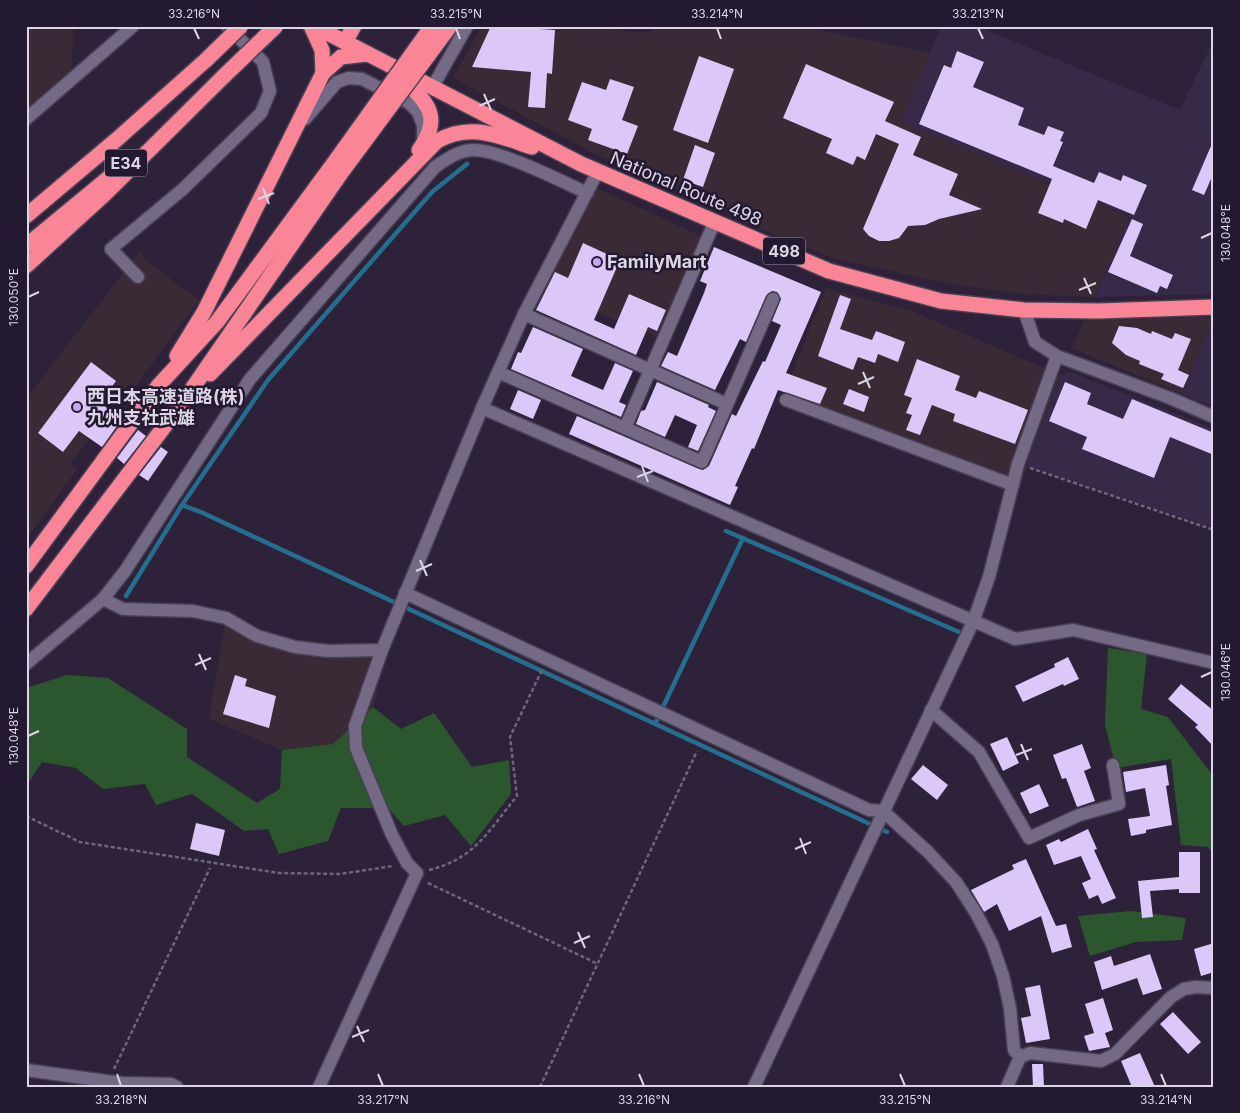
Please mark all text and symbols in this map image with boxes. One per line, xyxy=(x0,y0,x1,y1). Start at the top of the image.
text: 33.216°N xyxy=(168,6,220,21)
text: 33.215°N xyxy=(430,6,482,21)
text: 33.214°N xyxy=(691,6,743,21)
text: 33.213°N xyxy=(952,6,1004,21)
street label: National Route 498 xyxy=(607,147,765,230)
road number: E34 xyxy=(105,150,147,177)
text: 130.048°E xyxy=(1218,204,1233,262)
road number: 498 xyxy=(763,238,805,264)
place label: FamilyMart xyxy=(607,251,707,272)
marker: FamilyMart xyxy=(591,256,603,268)
text: 130.050°E xyxy=(6,268,21,326)
place label: 西日本高速道路(株) 九州支社武雄 xyxy=(87,386,245,428)
marker: 西日本高速道路(株) 九州支社武雄 xyxy=(71,401,83,413)
text: 130.046°E xyxy=(1218,643,1233,701)
text: 130.048°E xyxy=(6,707,21,765)
text: 33.218°N xyxy=(95,1092,147,1107)
text: 33.217°N xyxy=(357,1092,409,1107)
text: 33.216°N xyxy=(618,1092,670,1107)
text: 33.215°N xyxy=(879,1092,931,1107)
text: 33.214°N xyxy=(1140,1092,1192,1107)

